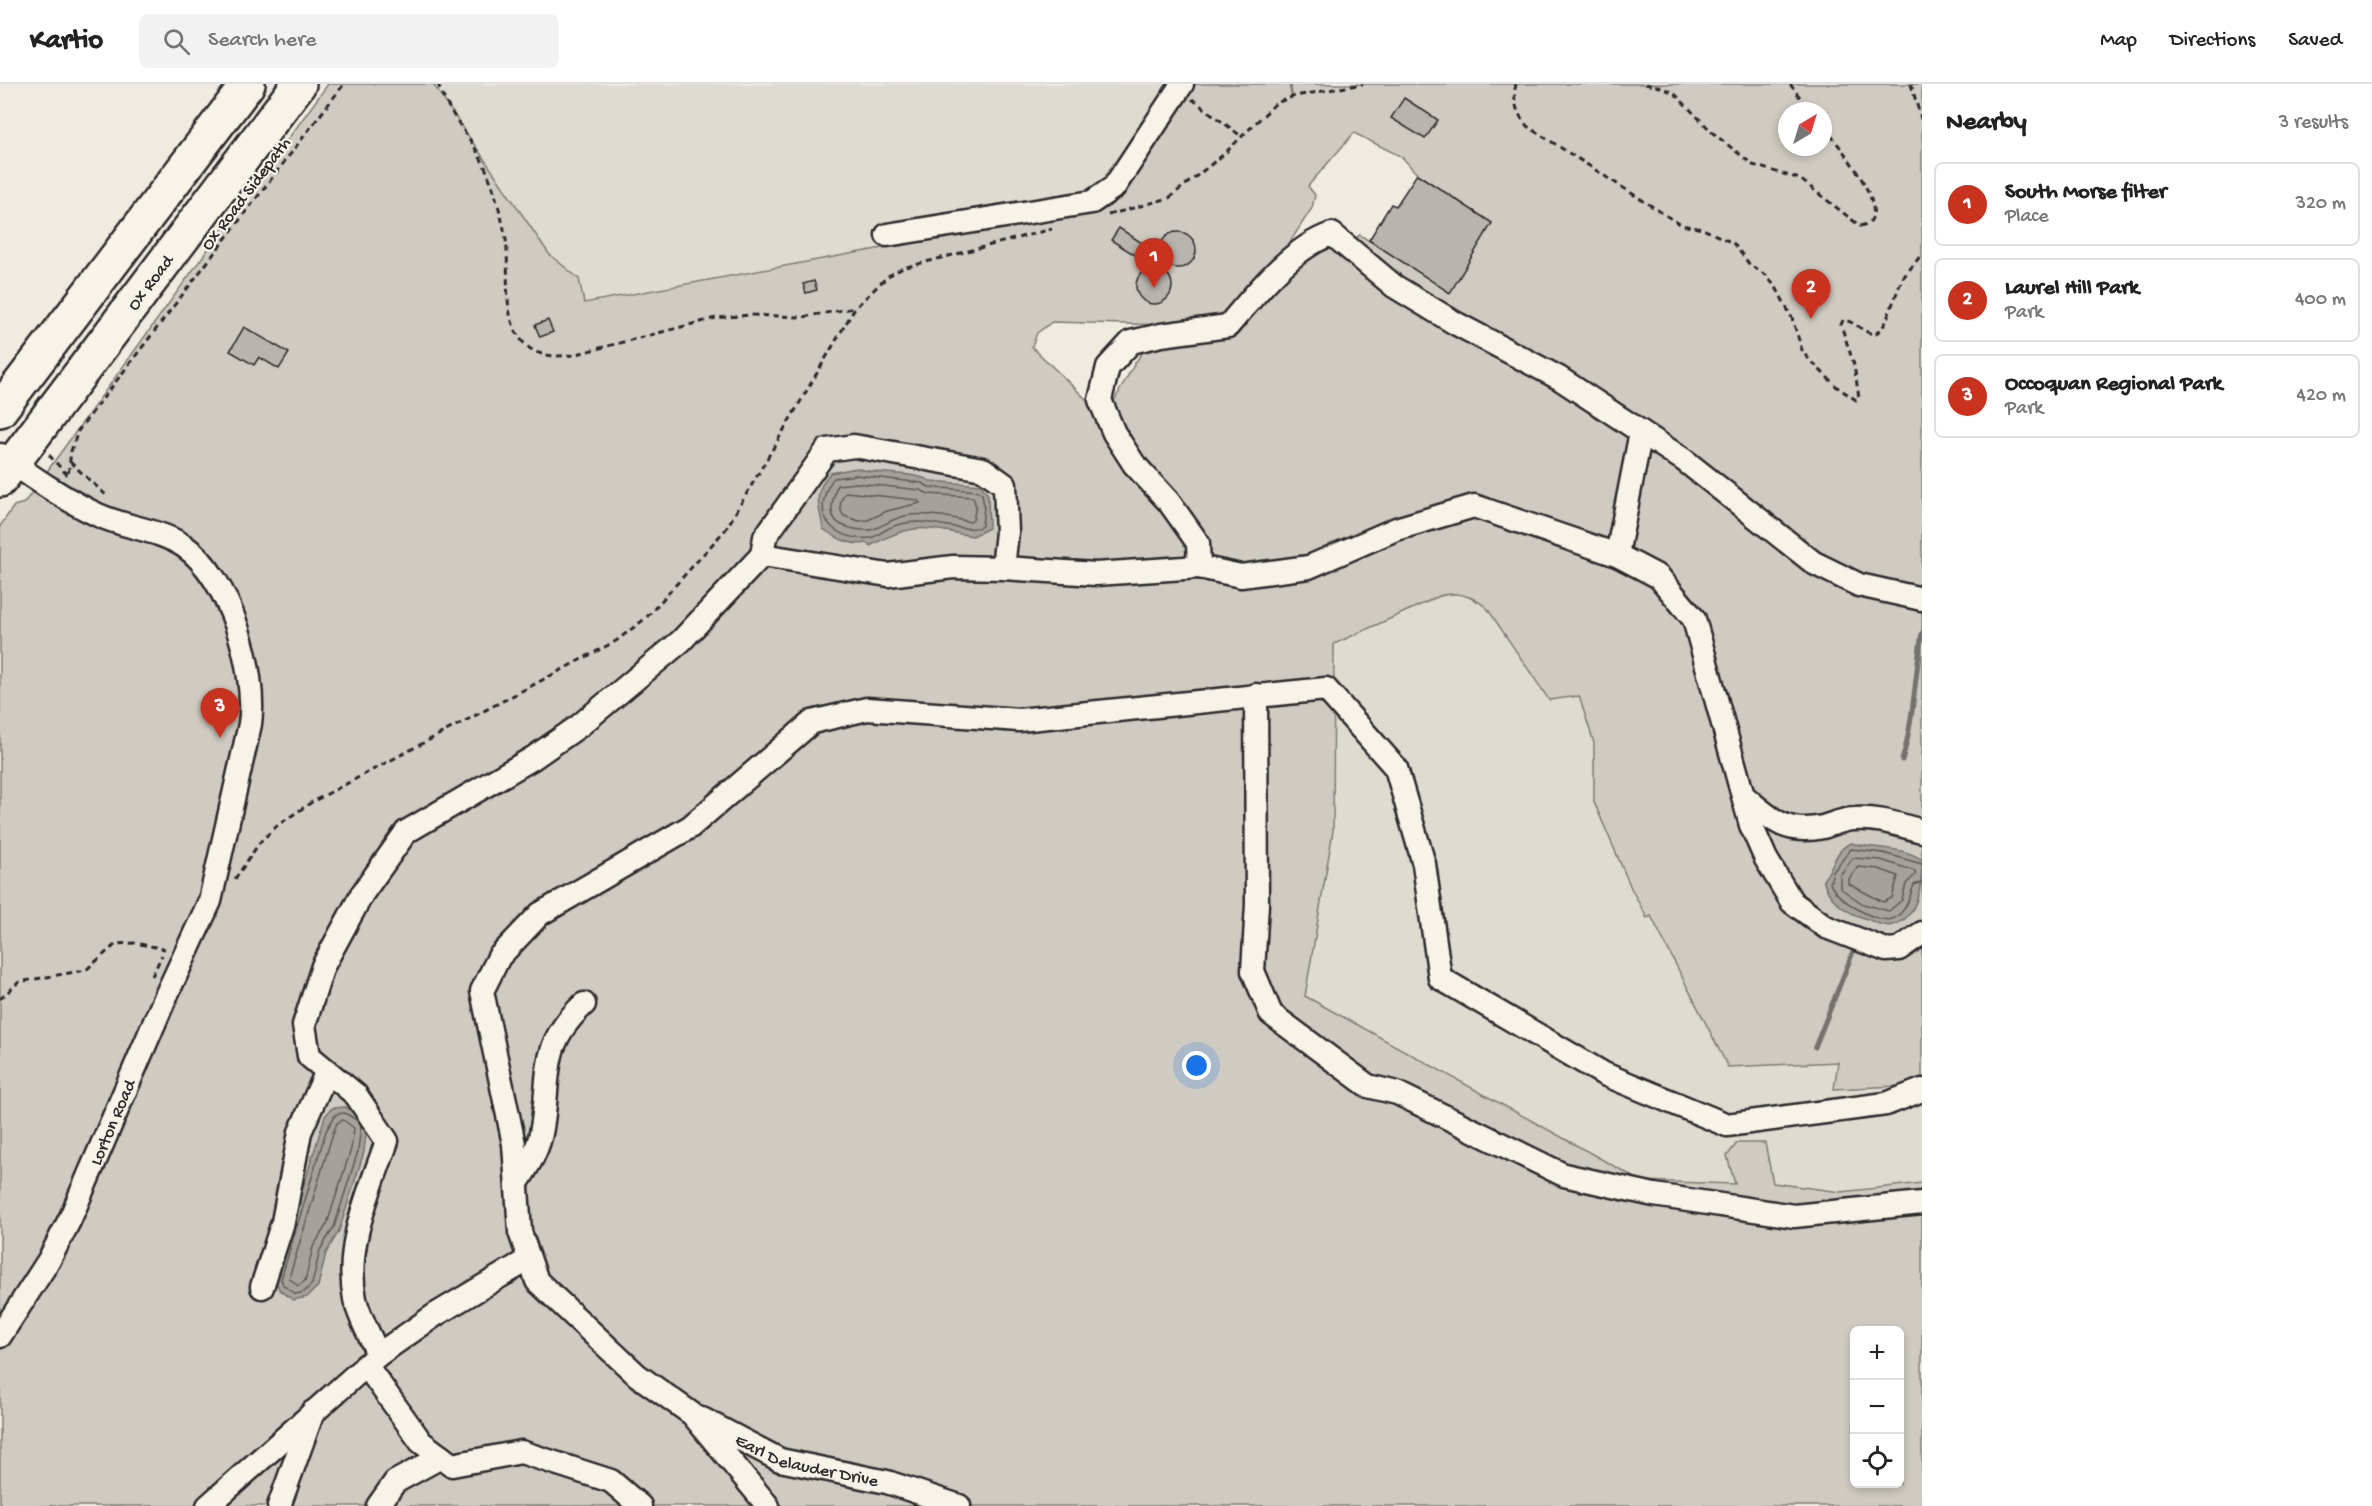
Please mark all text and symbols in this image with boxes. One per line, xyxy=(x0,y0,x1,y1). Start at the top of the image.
search box xyxy=(139,14,559,68)
text: Kartio xyxy=(30,25,103,58)
icon: search xyxy=(160,25,193,58)
text: Search here xyxy=(208,28,316,54)
text: Map xyxy=(2100,29,2137,54)
text: Directions xyxy=(2170,29,2255,54)
text: Saved xyxy=(2288,29,2342,54)
north arrow xyxy=(1778,102,1832,156)
text: Nearby xyxy=(1946,108,2027,139)
text: 3 results xyxy=(2279,112,2348,135)
street label: Ox Road Sidepath xyxy=(198,134,297,255)
text: South Morse filter xyxy=(2005,180,2167,206)
text: 1 xyxy=(1963,193,1972,216)
text: 320 m xyxy=(2296,193,2346,216)
text: Place xyxy=(2005,206,2049,229)
pin: 1 xyxy=(1134,238,1174,288)
street label: Ox Road xyxy=(124,251,180,315)
pin: 2 xyxy=(1792,270,1830,319)
text: Laurel Hill Park xyxy=(2005,276,2139,302)
text: 2 xyxy=(1963,289,1972,312)
text: 400 m xyxy=(2295,289,2346,312)
text: Park xyxy=(2005,302,2043,325)
text: Occoquan Regional Park xyxy=(2005,372,2222,398)
text: 3 xyxy=(1962,385,1973,408)
text: 420 m xyxy=(2296,385,2346,408)
text: Park xyxy=(2005,398,2043,421)
pin: 3 xyxy=(200,688,240,738)
your location xyxy=(1182,1051,1211,1080)
street label: Lorton Road xyxy=(86,1076,142,1169)
map controls xyxy=(1850,1326,1904,1488)
button: + xyxy=(1850,1326,1904,1380)
button: − xyxy=(1850,1380,1904,1434)
street label: Earl Delauder Drive xyxy=(731,1430,881,1493)
button: locate xyxy=(1850,1434,1904,1488)

